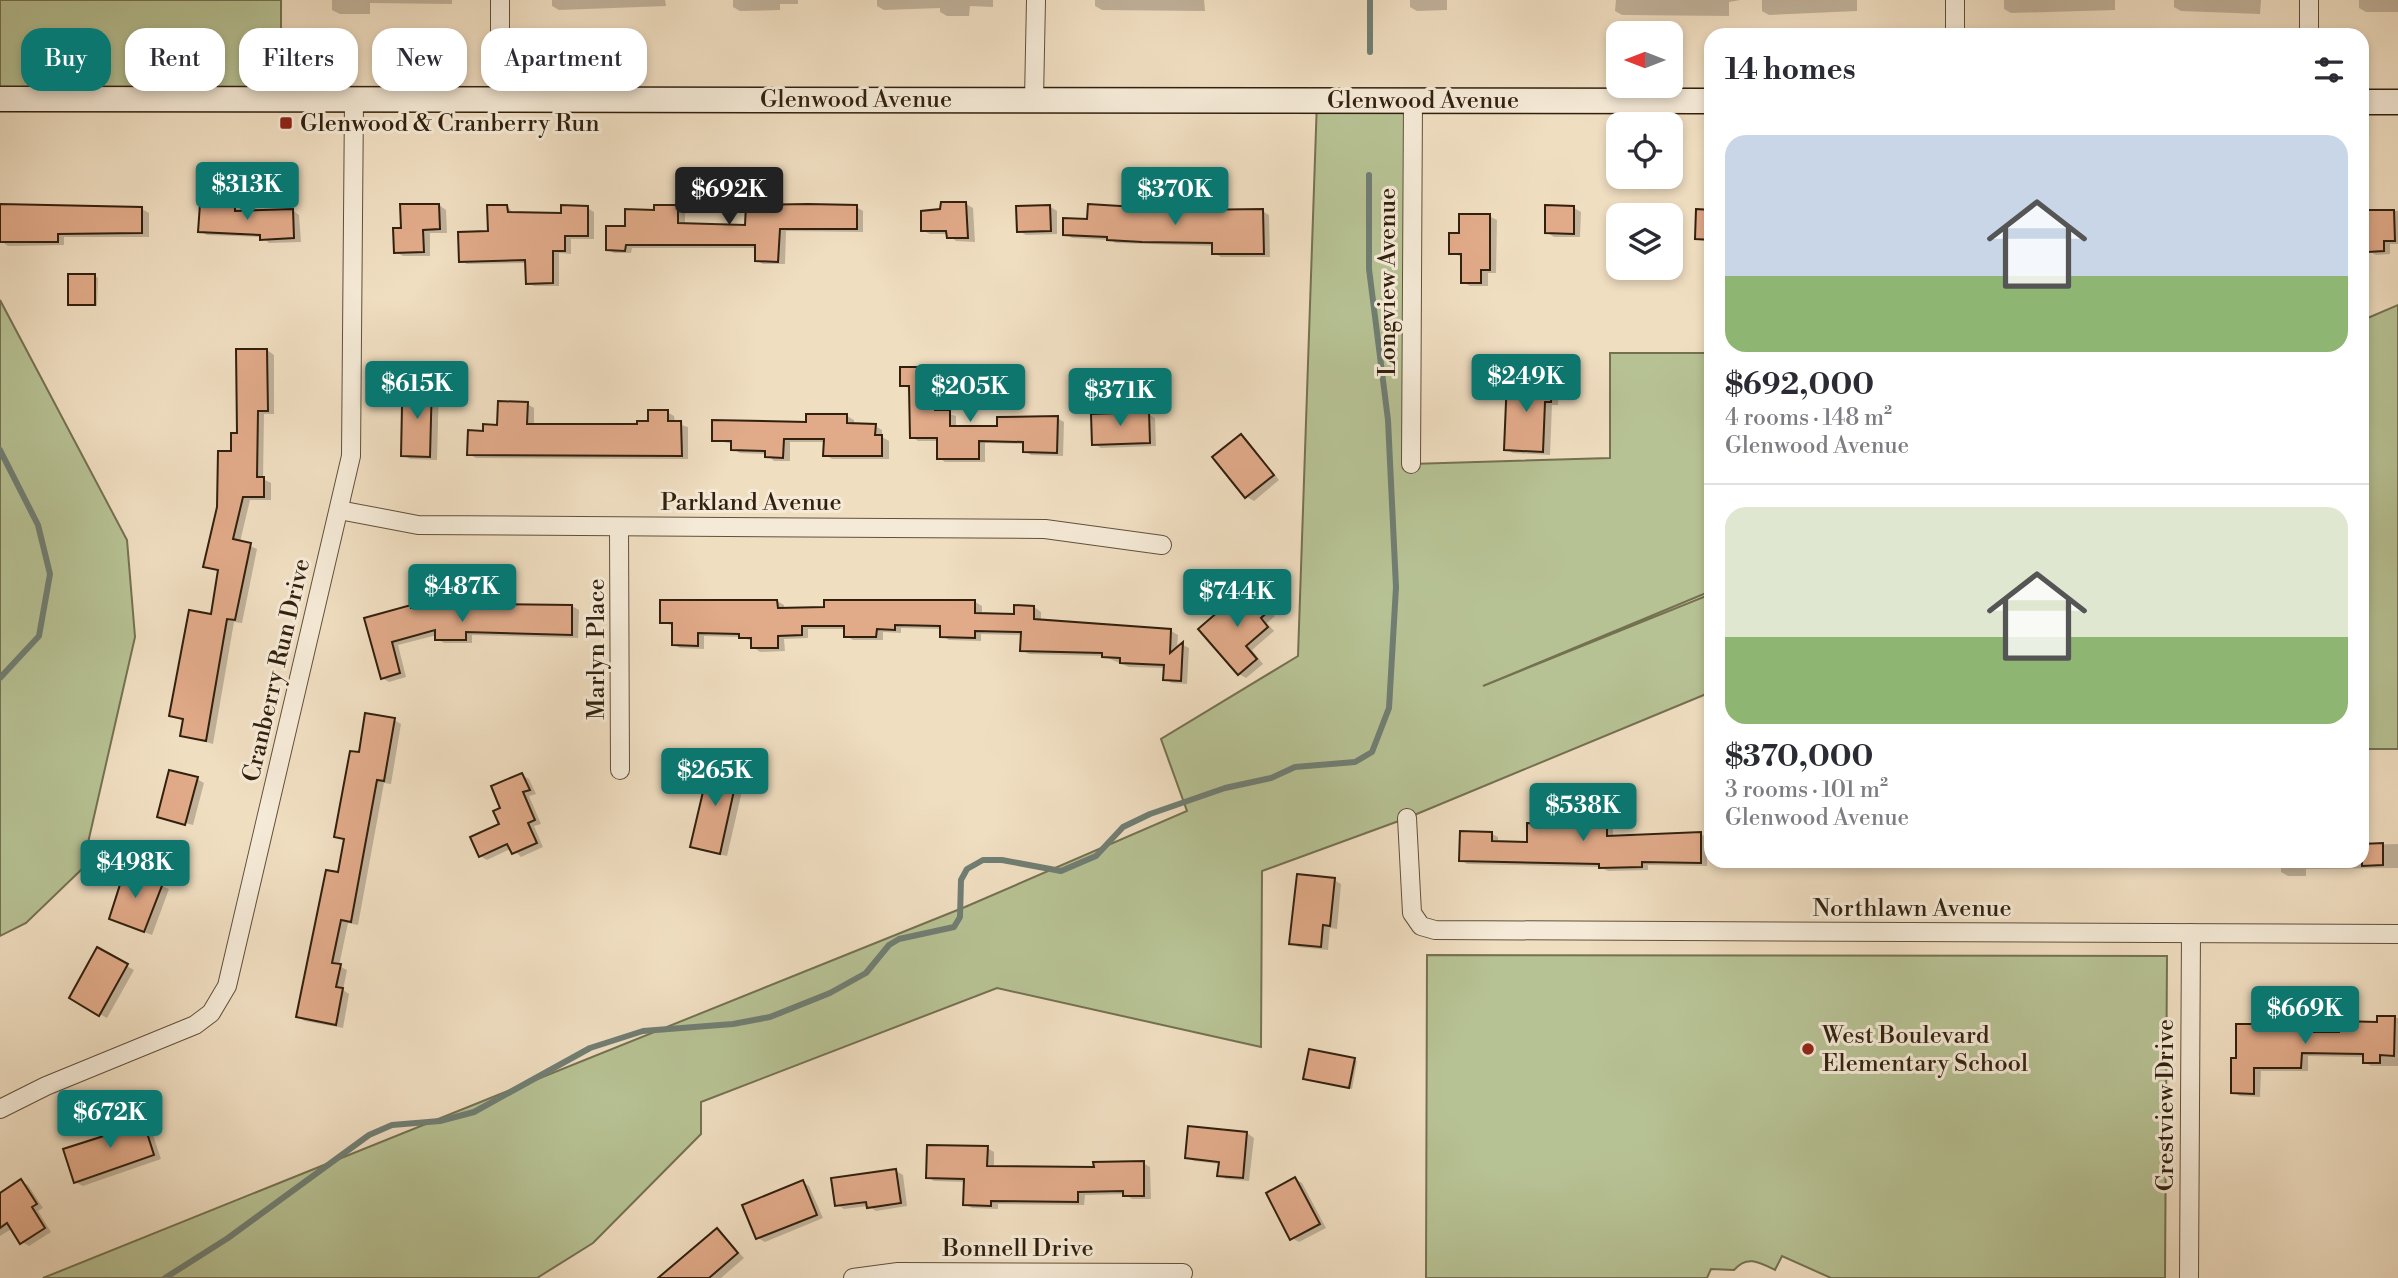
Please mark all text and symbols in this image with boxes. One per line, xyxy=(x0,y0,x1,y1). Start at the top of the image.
north arrow xyxy=(1606,21,1684,98)
map controls xyxy=(1606,21,1683,280)
chip: Buy xyxy=(21,28,111,91)
chip: Rent xyxy=(125,28,225,91)
chip: Filters xyxy=(239,28,358,91)
chip: New xyxy=(372,28,467,91)
chip: Apartment xyxy=(481,28,647,91)
text: 14 homes xyxy=(1725,51,1856,89)
icon: filters xyxy=(2310,51,2348,89)
street label: Glenwood Avenue xyxy=(760,85,952,115)
street label: Glenwood Avenue xyxy=(1327,86,1519,116)
place label: Glenwood & Cranberry Run xyxy=(300,109,599,139)
button: locate xyxy=(1606,112,1683,189)
marker: Glenwood & Cranberry Run xyxy=(278,115,294,131)
pin: $313K xyxy=(198,162,296,222)
pin: $692K xyxy=(680,168,778,227)
pin: $370K xyxy=(1126,168,1224,227)
text: $313K xyxy=(212,171,282,199)
text: $692K xyxy=(691,176,767,204)
text: $370K xyxy=(1137,176,1213,204)
icon: home xyxy=(1974,181,2100,307)
street label: Longview Avenue xyxy=(1373,188,1403,376)
button: layers xyxy=(1606,203,1683,280)
pin: $249K xyxy=(1477,354,1575,414)
pin: $615K xyxy=(368,362,466,421)
text: $249K xyxy=(1488,363,1564,391)
pin: $205K xyxy=(921,364,1019,424)
text: $692,000 xyxy=(1725,366,1874,404)
pin: $371K xyxy=(1071,368,1169,428)
text: $615K xyxy=(381,370,453,398)
text: $205K xyxy=(931,373,1009,401)
text: $371K xyxy=(1085,377,1155,405)
text: 4 rooms · 148 m² xyxy=(1725,404,1892,432)
text: Glenwood Avenue xyxy=(1725,432,1909,460)
street label: Parkland Avenue xyxy=(660,488,842,518)
icon: home xyxy=(1974,553,2100,679)
street label: Cranberry Run Drive xyxy=(237,556,317,785)
pin: $487K xyxy=(413,564,511,624)
pin: $744K xyxy=(1188,570,1286,629)
text: $487K xyxy=(424,573,500,601)
street label: Marlyn Place xyxy=(582,578,612,720)
text: $744K xyxy=(1199,578,1275,606)
text: $370,000 xyxy=(1725,738,1873,776)
pin: $265K xyxy=(666,748,764,808)
text: $265K xyxy=(677,757,753,785)
text: 3 rooms · 101 m² xyxy=(1725,776,1888,804)
pin: $538K xyxy=(1534,784,1632,843)
text: $538K xyxy=(1545,792,1621,820)
text: Glenwood Avenue xyxy=(1725,804,1909,832)
pin: $498K xyxy=(86,841,184,900)
text: $498K xyxy=(97,849,173,877)
street label: Northlawn Avenue xyxy=(1812,894,2012,924)
pin: $669K xyxy=(2256,986,2354,1046)
text: $669K xyxy=(2267,995,2343,1023)
street label: Crestview Drive xyxy=(2151,1019,2181,1191)
place label: West Boulevard Elementary School xyxy=(1821,1021,2028,1079)
marker: West Boulevard Elementary School xyxy=(1800,1041,1816,1057)
pin: $672K xyxy=(61,1090,159,1150)
text: $672K xyxy=(73,1099,147,1127)
street label: Bonnell Drive xyxy=(941,1234,1094,1264)

